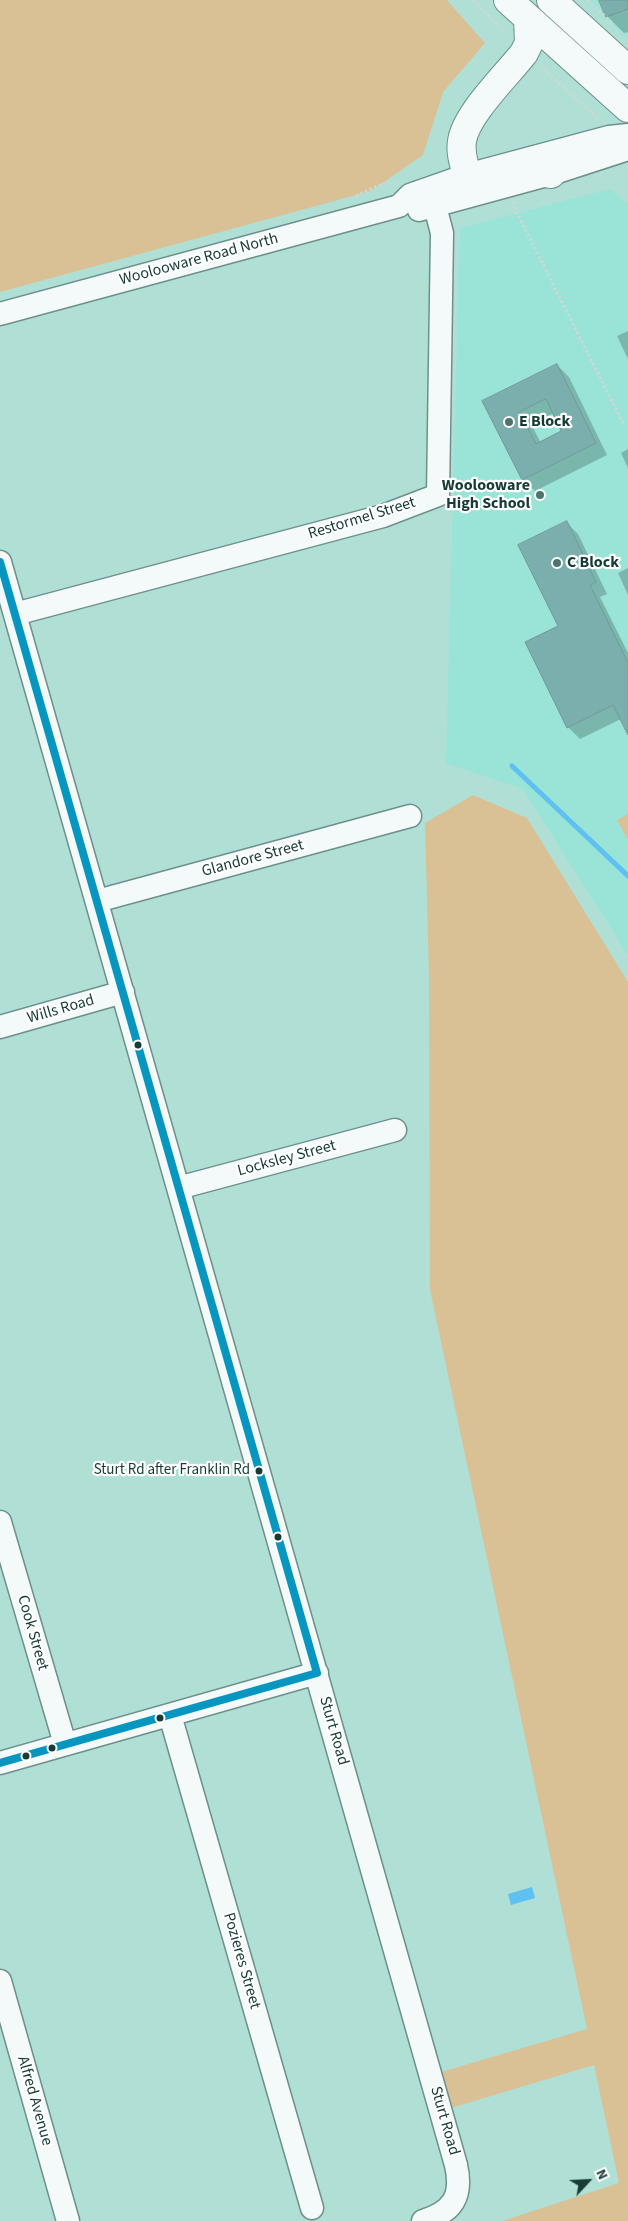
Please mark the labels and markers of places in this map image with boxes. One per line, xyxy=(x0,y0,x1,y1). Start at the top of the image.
place label: E Block xyxy=(519,412,570,432)
marker: E Block xyxy=(503,416,515,428)
place label: Woolooware High School xyxy=(442,476,530,514)
marker: Woolooware High School xyxy=(534,489,546,501)
place label: C Block xyxy=(567,553,619,573)
marker: C Block xyxy=(551,557,563,569)
unlabelled marker xyxy=(133,1040,143,1050)
place label: Sturt Rd after Franklin Rd xyxy=(94,1462,250,1480)
marker: Sturt Rd after Franklin Rd xyxy=(254,1466,264,1476)
unlabelled marker xyxy=(273,1532,283,1542)
unlabelled marker xyxy=(155,1713,165,1723)
unlabelled marker xyxy=(47,1743,57,1753)
unlabelled marker xyxy=(21,1751,31,1761)

